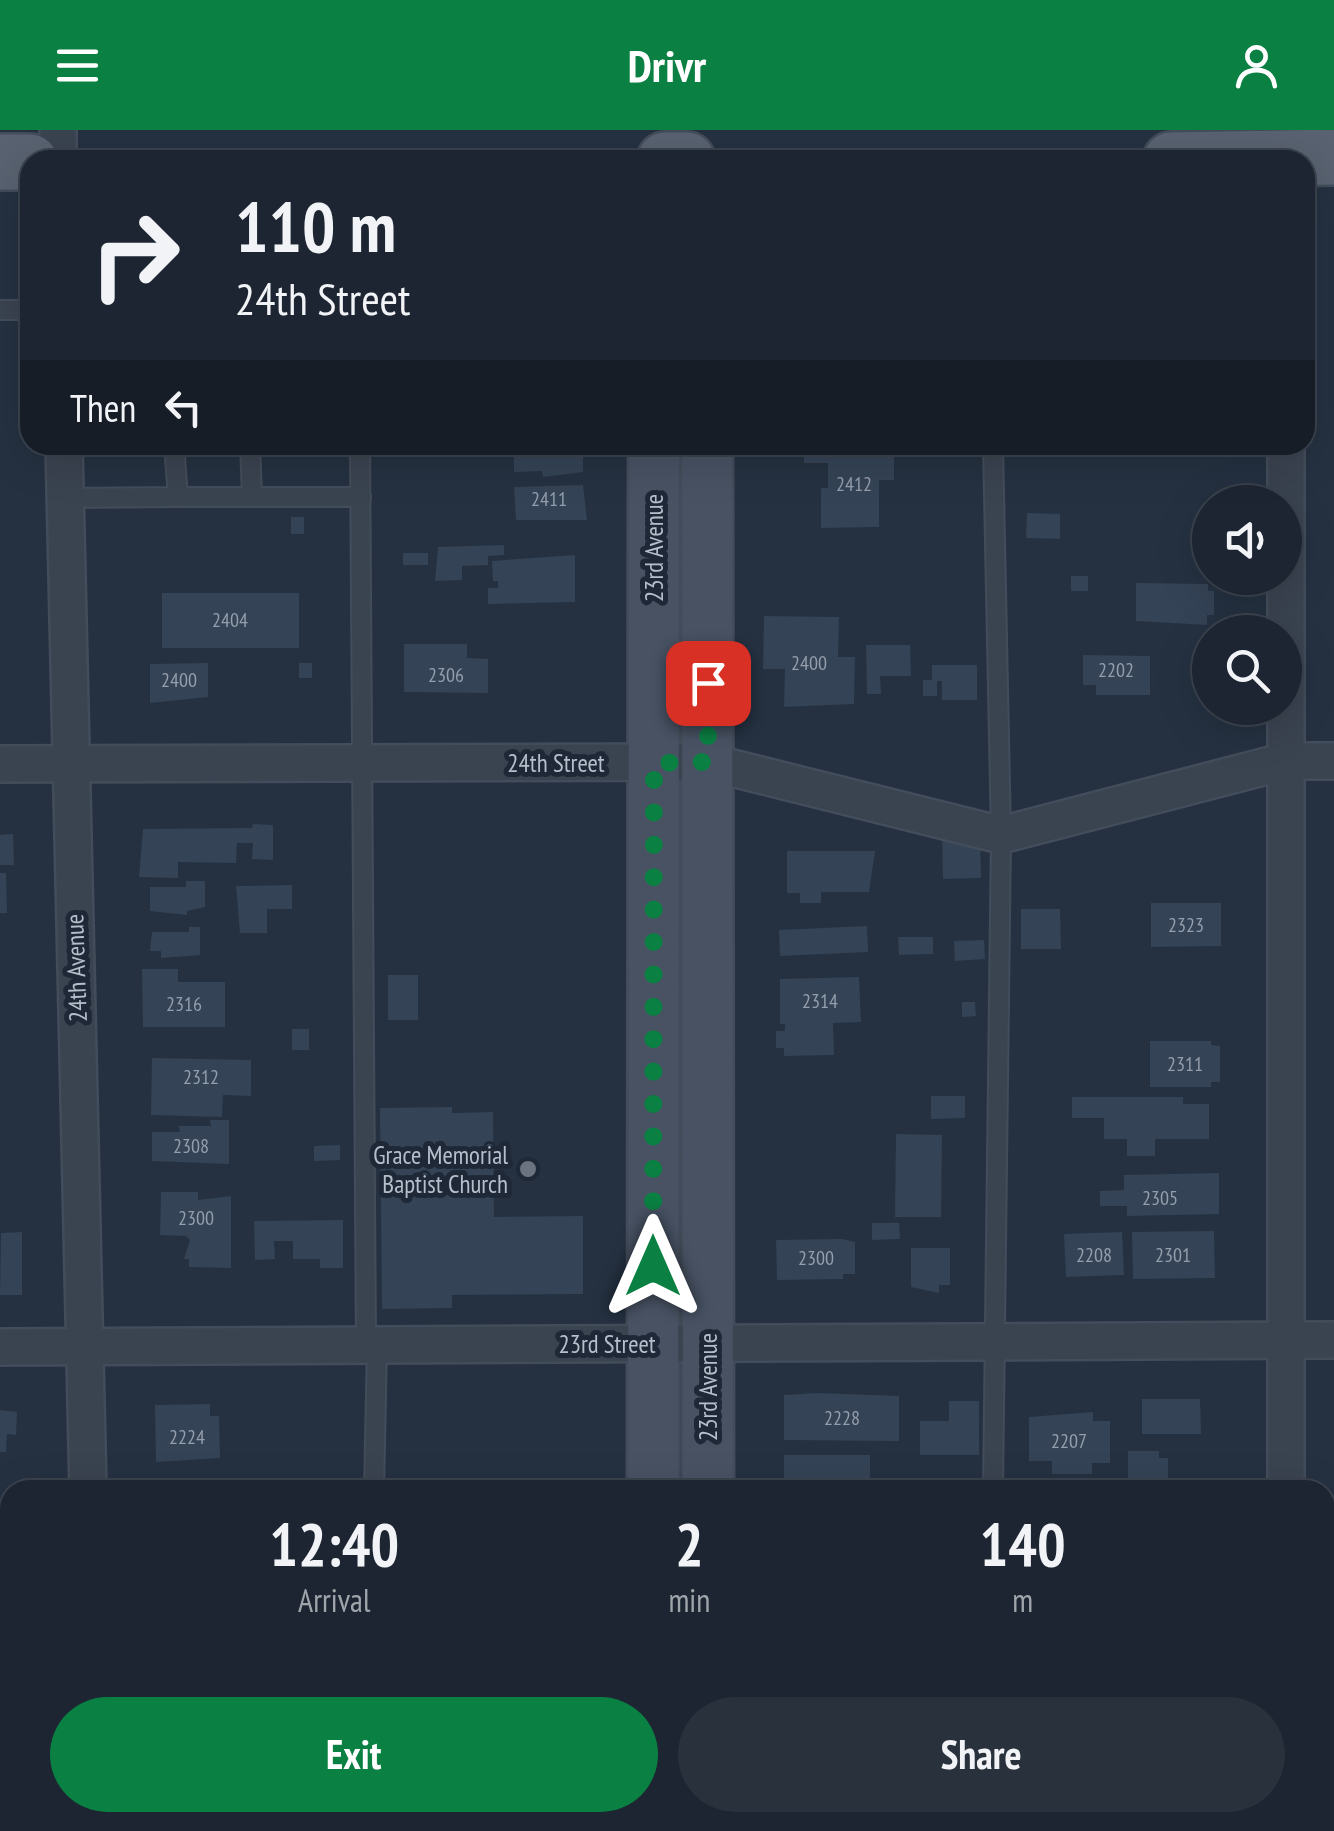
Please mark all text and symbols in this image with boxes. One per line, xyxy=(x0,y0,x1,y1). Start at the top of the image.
text: Drivr xyxy=(628,36,706,94)
icon: menu xyxy=(50,38,105,93)
icon: person xyxy=(1229,38,1284,93)
text: 110 m xyxy=(235,181,396,271)
icon: right xyxy=(70,190,200,320)
text: 24th Street xyxy=(235,269,410,327)
icon: left xyxy=(156,380,211,435)
text: Then xyxy=(70,383,136,432)
house number: 2412 xyxy=(836,471,872,497)
map controls xyxy=(1192,485,1302,725)
button: sound xyxy=(1192,485,1302,595)
house number: 2411 xyxy=(531,486,567,512)
street label: 23rd Avenue xyxy=(638,494,670,602)
house number: 2404 xyxy=(212,607,248,633)
button: search xyxy=(1192,615,1302,725)
pin xyxy=(666,641,751,726)
house number: 2400 xyxy=(791,650,827,676)
icon: arrive xyxy=(681,656,736,711)
house number: 2202 xyxy=(1098,657,1134,683)
house number: 2306 xyxy=(428,662,464,688)
house number: 2400 xyxy=(161,667,197,693)
street label: 24th Street xyxy=(507,747,605,779)
house number: 2323 xyxy=(1168,912,1204,938)
street label: 24th Avenue xyxy=(58,913,94,1023)
house number: 2314 xyxy=(802,988,838,1014)
house number: 2316 xyxy=(166,991,202,1017)
house number: 2311 xyxy=(1167,1051,1203,1077)
house number: 2312 xyxy=(183,1064,219,1090)
house number: 2308 xyxy=(173,1133,209,1159)
place label: Grace Memorial Baptist Church xyxy=(373,1139,508,1200)
marker: Grace Memorial Baptist Church xyxy=(517,1158,539,1180)
house number: 2305 xyxy=(1142,1185,1178,1211)
house number: 2300 xyxy=(178,1205,214,1231)
position arrow xyxy=(601,1214,705,1318)
house number: 2208 xyxy=(1076,1242,1112,1268)
house number: 2301 xyxy=(1155,1242,1191,1268)
house number: 2300 xyxy=(798,1245,834,1271)
street label: 23rd Street xyxy=(558,1328,656,1360)
street label: 23rd Avenue xyxy=(692,1333,724,1441)
house number: 2228 xyxy=(824,1405,860,1431)
house number: 2224 xyxy=(169,1424,205,1450)
house number: 2207 xyxy=(1051,1428,1087,1454)
text: 12:40 xyxy=(269,1505,399,1583)
text: 2 xyxy=(675,1505,704,1583)
text: 140 xyxy=(980,1505,1066,1583)
text: Arrival xyxy=(298,1579,370,1621)
text: min xyxy=(668,1579,710,1621)
text: m xyxy=(1012,1579,1033,1621)
button: Exit xyxy=(50,1697,658,1812)
button: Share xyxy=(678,1697,1285,1812)

